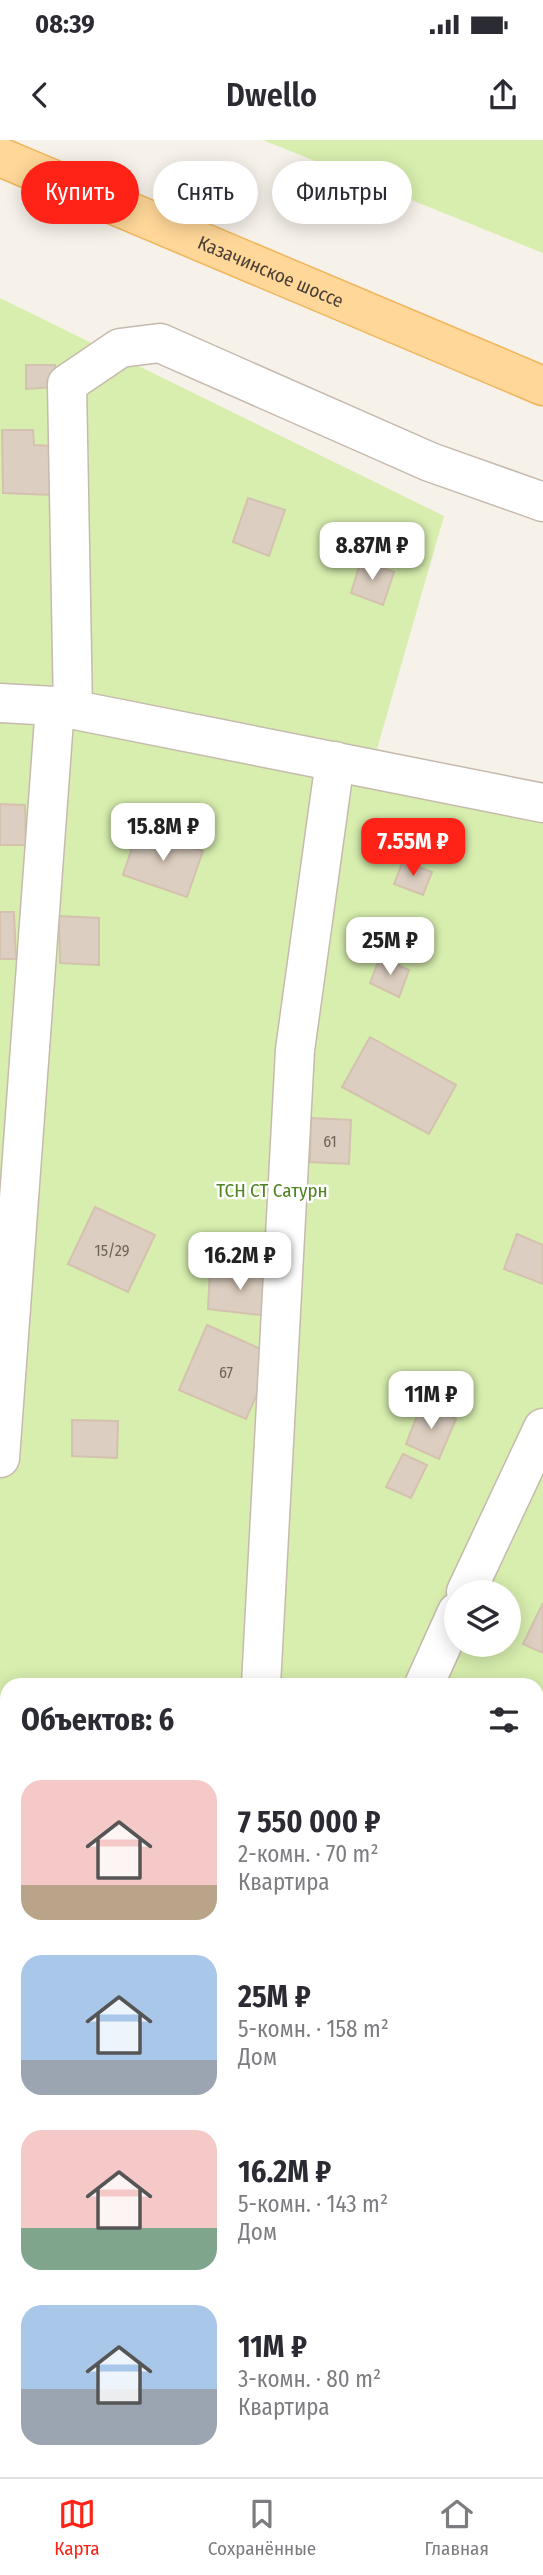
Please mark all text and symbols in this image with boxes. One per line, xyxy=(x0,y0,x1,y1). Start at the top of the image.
text: 08:39 xyxy=(35,9,95,40)
icon: back xyxy=(21,76,59,114)
text: Dwello xyxy=(226,76,317,114)
icon: share xyxy=(484,76,522,114)
chip: Купить xyxy=(21,161,139,224)
chip: Снять xyxy=(153,161,258,224)
chip: Фильтры xyxy=(272,161,412,224)
street label: Казачинское шоссе xyxy=(195,230,347,312)
pin: 8.87M ₽ xyxy=(307,522,437,582)
text: 8.87M ₽ xyxy=(336,531,408,559)
pin: 15.8M ₽ xyxy=(98,804,228,863)
text: 15.8M ₽ xyxy=(127,812,199,840)
pin: 7.55M ₽ xyxy=(348,818,478,878)
text: 7.55M ₽ xyxy=(377,827,449,855)
pin: 25M ₽ xyxy=(341,918,439,977)
text: 25M ₽ xyxy=(362,926,418,954)
house number: 61 xyxy=(323,1132,337,1151)
park label: ТСН СТ Сатурн xyxy=(216,1179,328,1202)
pin: 16.2M ₽ xyxy=(175,1232,305,1292)
house number: 15/29 xyxy=(95,1241,130,1260)
text: 16.2M ₽ xyxy=(204,1241,276,1269)
house number: 67 xyxy=(219,1363,234,1382)
pin: 11M ₽ xyxy=(382,1372,480,1431)
text: 11M ₽ xyxy=(405,1380,457,1408)
map controls xyxy=(444,1580,521,1657)
button: layers xyxy=(444,1580,521,1657)
icon: filters xyxy=(485,1701,523,1739)
text: Объектов: 6 xyxy=(21,1702,174,1738)
text: 7 550 000 ₽ xyxy=(238,1804,381,1840)
icon: home xyxy=(77,1808,161,1892)
text: 2-комн. · 70 m² xyxy=(238,1840,378,1868)
text: Квартира xyxy=(238,1868,330,1896)
text: 25M ₽ xyxy=(238,1979,311,2015)
icon: home xyxy=(77,1983,161,2067)
text: 5-комн. · 158 m² xyxy=(238,2015,389,2043)
text: Дом xyxy=(238,2043,277,2071)
text: 16.2M ₽ xyxy=(238,2154,331,2190)
icon: home xyxy=(77,2158,161,2242)
text: 5-комн. · 143 m² xyxy=(238,2190,388,2218)
text: Дом xyxy=(238,2218,277,2246)
text: 11M ₽ xyxy=(238,2329,307,2365)
icon: home xyxy=(77,2333,161,2417)
text: 3-комн. · 80 m² xyxy=(238,2365,381,2393)
text: Квартира xyxy=(238,2393,330,2421)
tab: Карта xyxy=(54,2495,100,2560)
tab: Сохранённые xyxy=(208,2495,316,2560)
tab: Главная xyxy=(425,2495,489,2560)

